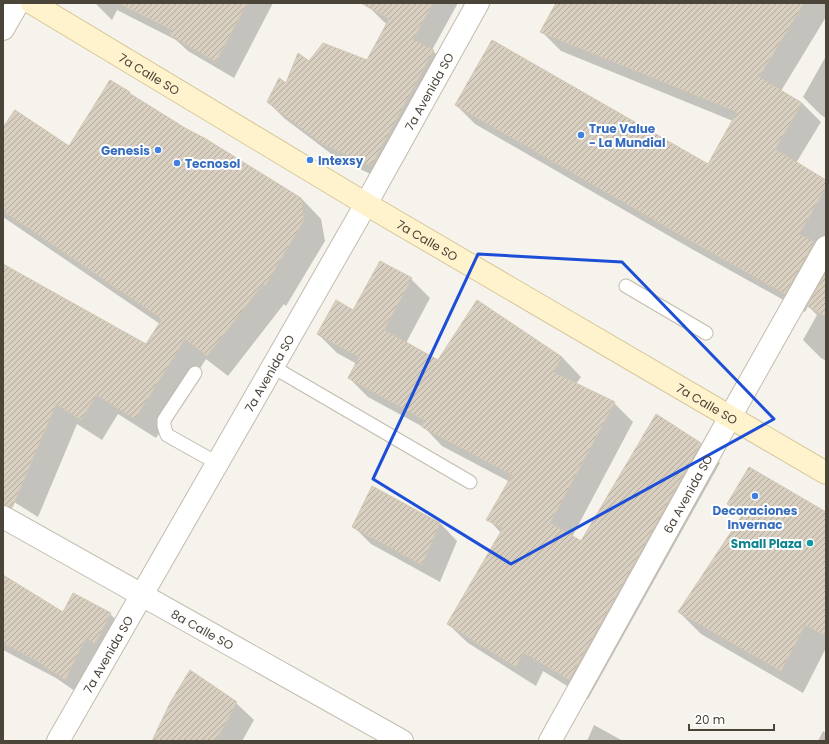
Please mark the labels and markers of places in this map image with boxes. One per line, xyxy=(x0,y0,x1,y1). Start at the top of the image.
place label: True Value - La Mundial xyxy=(589,120,666,151)
marker: True Value - La Mundial xyxy=(576,130,586,140)
place label: Genesis xyxy=(101,142,150,159)
marker: Genesis xyxy=(153,145,163,155)
place label: Intexsy xyxy=(318,152,364,169)
place label: Tecnosol xyxy=(185,155,240,172)
marker: Intexsy xyxy=(305,155,315,165)
marker: Tecnosol xyxy=(172,158,182,168)
marker: Decoraciones Invernac xyxy=(750,491,760,501)
place label: Decoraciones Invernac xyxy=(713,502,798,533)
place label: Small Plaza xyxy=(731,535,802,552)
marker: Small Plaza xyxy=(805,538,815,548)

